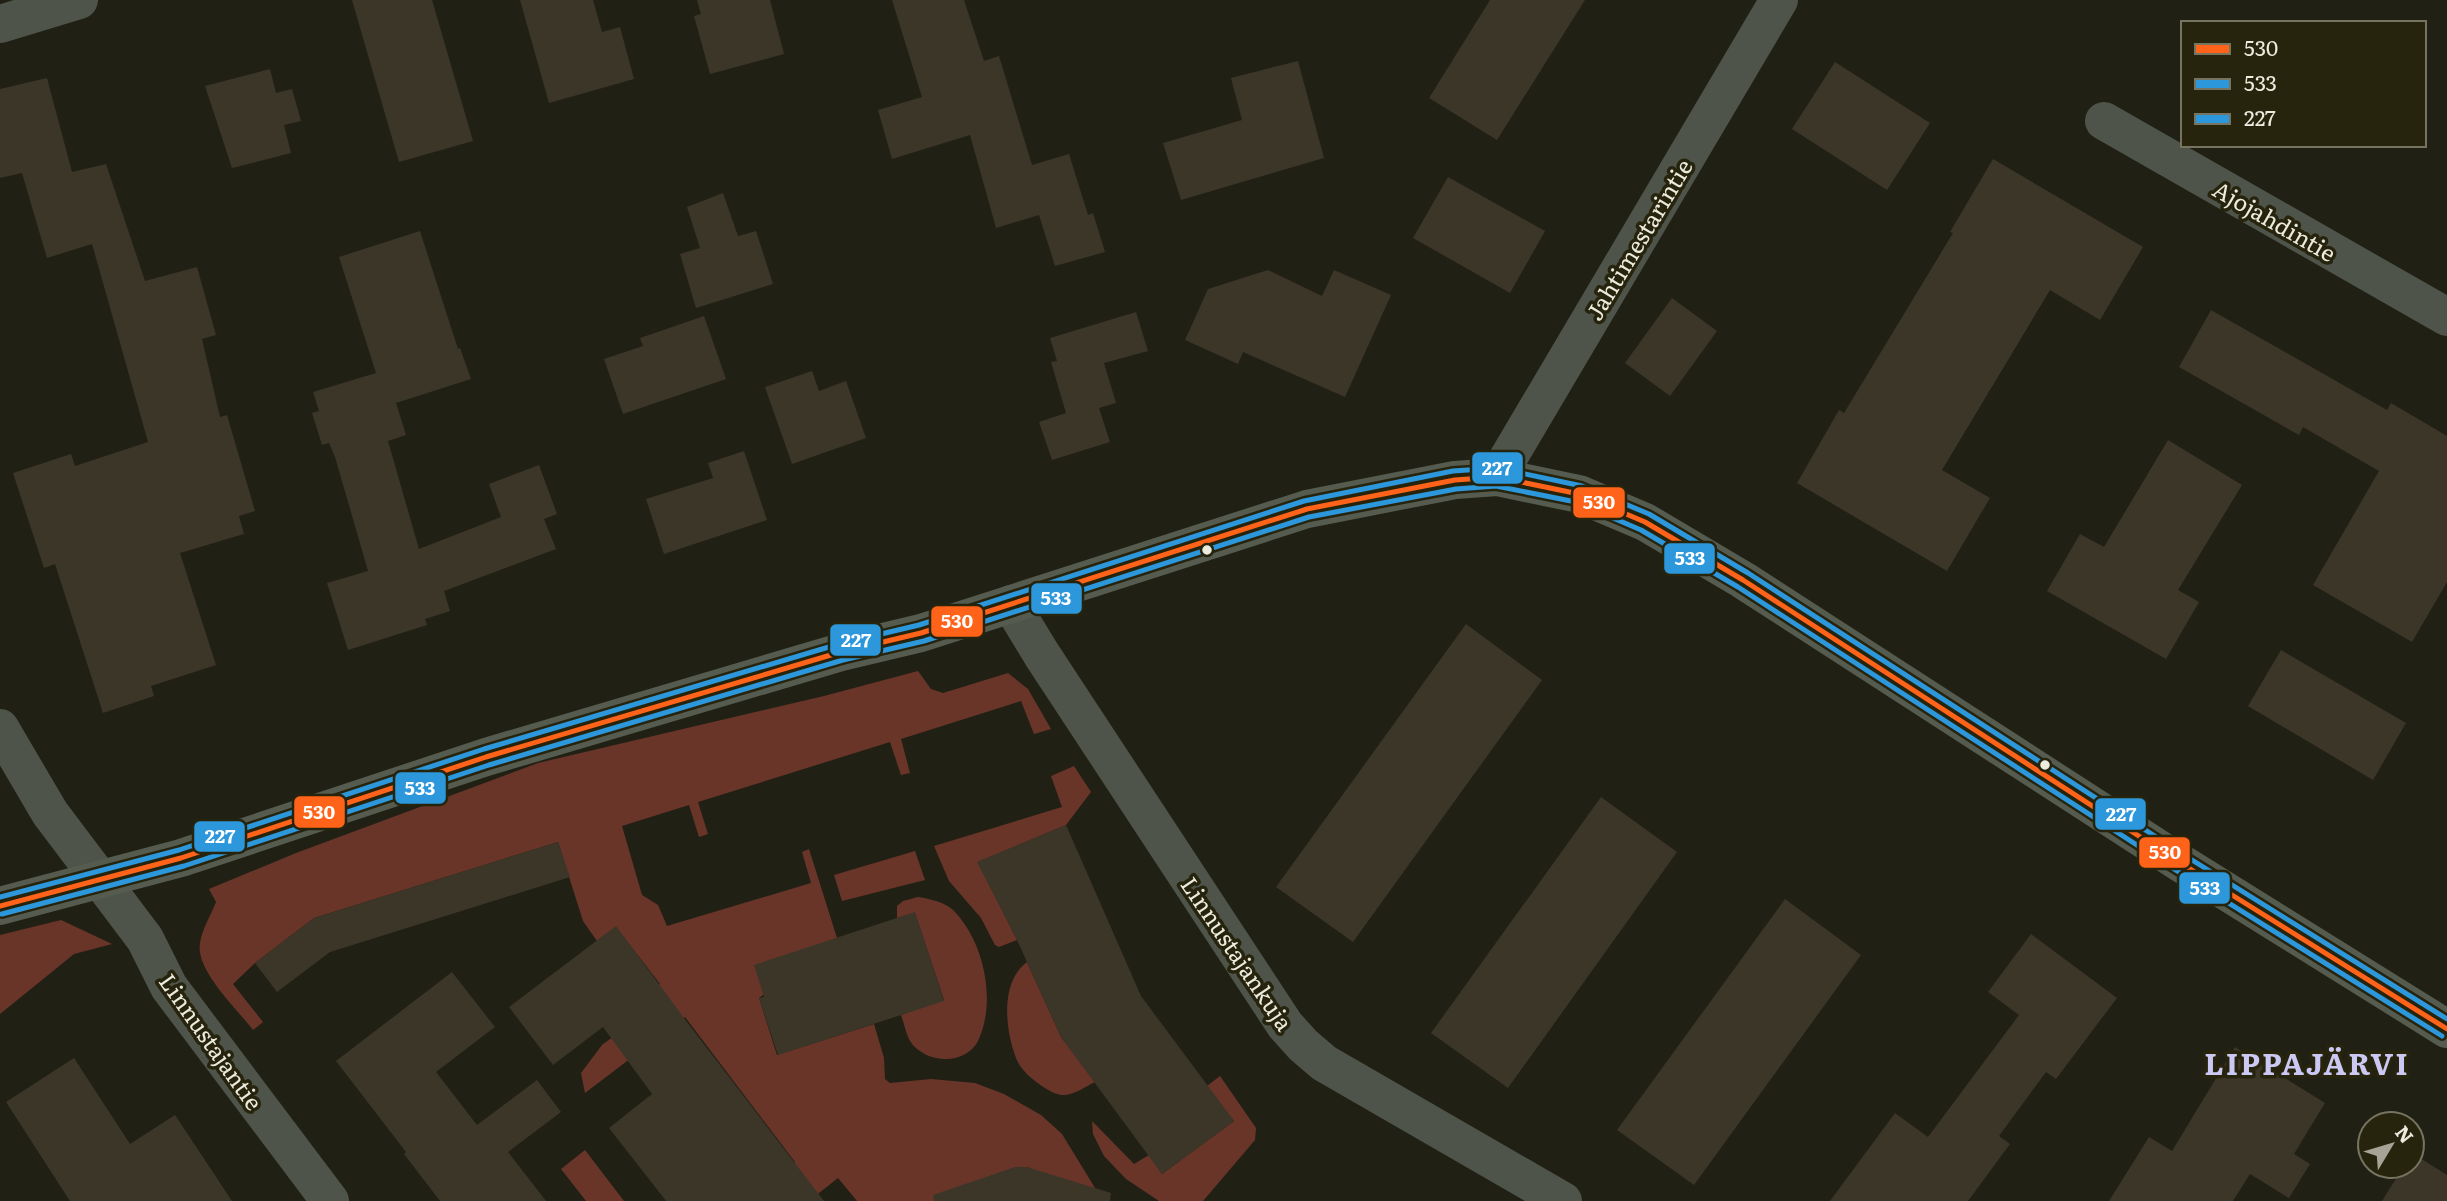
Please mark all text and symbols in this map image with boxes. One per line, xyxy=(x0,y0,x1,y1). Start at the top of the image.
legend xyxy=(2181,21,2426,147)
text: 530 xyxy=(2244,31,2278,62)
text: 533 xyxy=(2244,66,2277,97)
text: 227 xyxy=(2244,101,2276,132)
street label: Jahtimestarintie xyxy=(1576,152,1700,326)
street label: Ajojahdintie xyxy=(2207,171,2343,269)
line badge: 227 xyxy=(1471,451,1524,485)
text: 227 xyxy=(1482,453,1513,481)
line badge: 530 xyxy=(1572,486,1626,519)
text: 530 xyxy=(1583,487,1616,515)
line badge: 533 xyxy=(1663,542,1716,575)
unlabelled marker xyxy=(1200,543,1214,557)
text: 533 xyxy=(1675,543,1705,571)
line badge: 533 xyxy=(1030,582,1083,615)
text: 533 xyxy=(1041,583,1071,611)
line badge: 530 xyxy=(930,605,984,638)
text: 530 xyxy=(941,606,974,634)
line badge: 227 xyxy=(829,623,882,657)
text: 227 xyxy=(841,625,872,653)
unlabelled marker xyxy=(2038,758,2052,772)
line badge: 533 xyxy=(394,771,447,805)
text: 533 xyxy=(405,773,435,801)
line badge: 530 xyxy=(293,795,346,829)
text: 530 xyxy=(303,797,336,825)
line badge: 227 xyxy=(2094,797,2147,831)
text: 227 xyxy=(2106,799,2137,827)
line badge: 227 xyxy=(193,820,246,853)
text: 227 xyxy=(205,821,236,849)
line badge: 530 xyxy=(2138,836,2191,869)
text: 530 xyxy=(2149,837,2182,865)
street label: Linnustajankuja xyxy=(1174,869,1303,1037)
line badge: 533 xyxy=(2178,871,2231,905)
text: 533 xyxy=(2190,873,2220,901)
street label: Linnustajantie xyxy=(152,966,272,1116)
district label: LIPPAJÄRVI xyxy=(2204,1040,2410,1084)
north arrow xyxy=(2356,1110,2426,1180)
text: N xyxy=(2389,1119,2421,1149)

